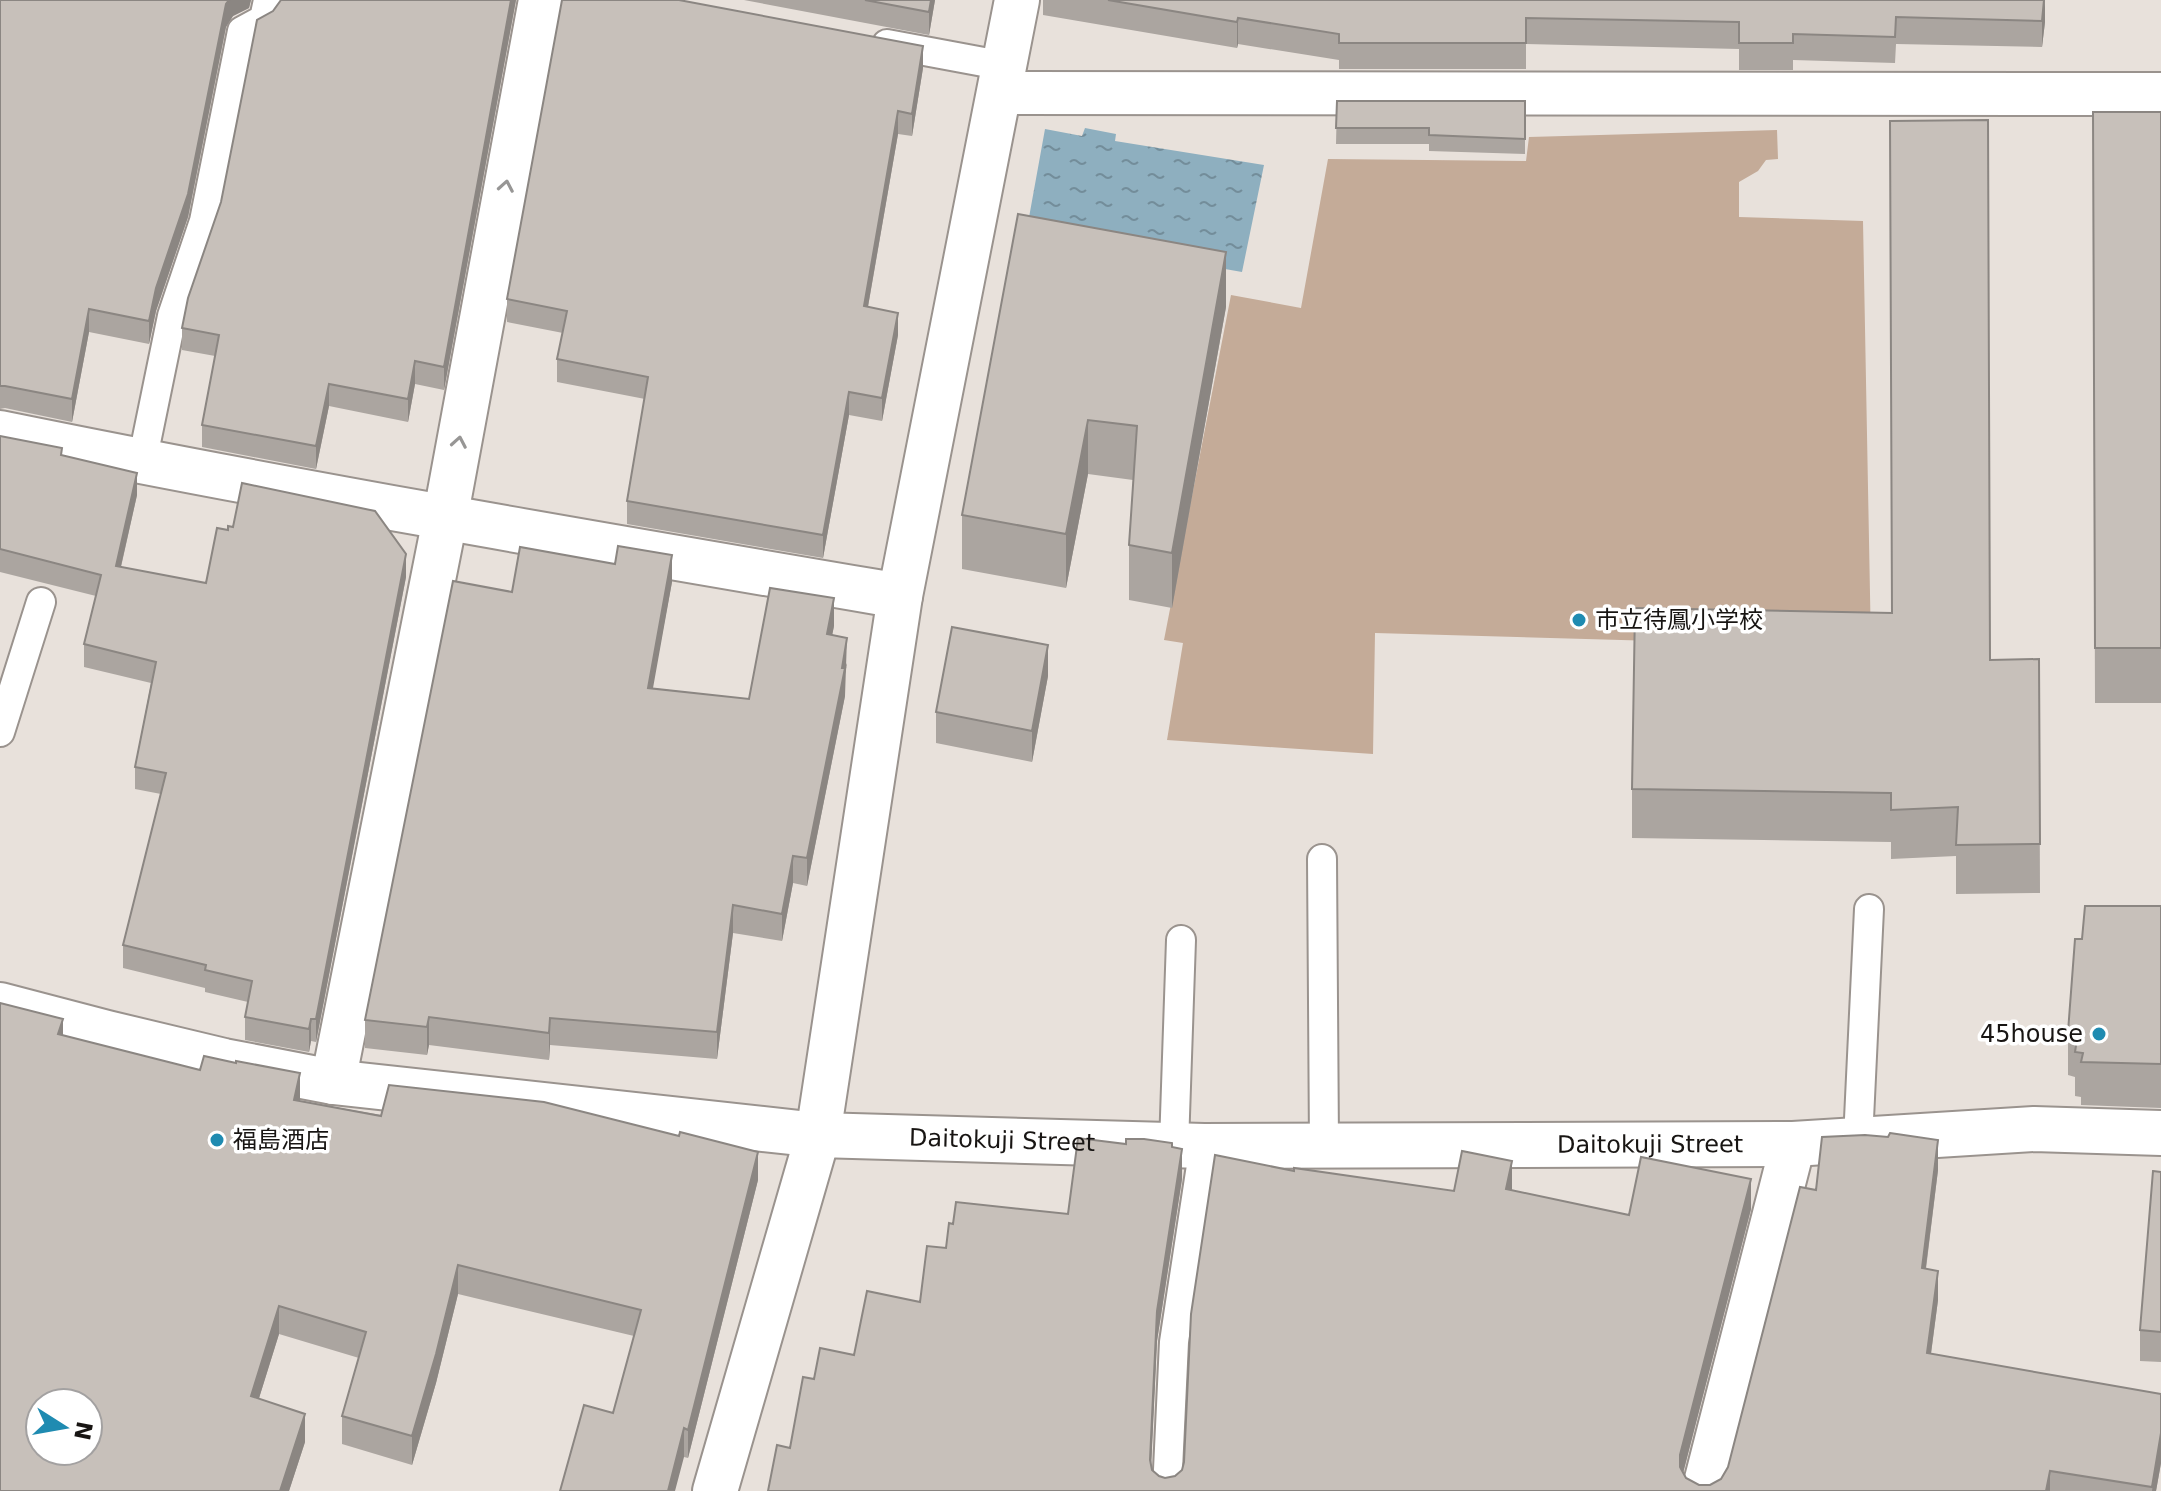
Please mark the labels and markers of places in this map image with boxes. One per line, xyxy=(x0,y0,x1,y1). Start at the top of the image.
place label: 市立待鳳小学校 xyxy=(1595,606,1763,634)
marker: 市立待鳳小学校 xyxy=(1570,611,1588,629)
place label: 45house xyxy=(1980,1020,2083,1048)
marker: 45house xyxy=(2090,1025,2108,1043)
place label: 福島酒店 xyxy=(233,1126,329,1154)
marker: 福島酒店 xyxy=(208,1131,226,1149)

